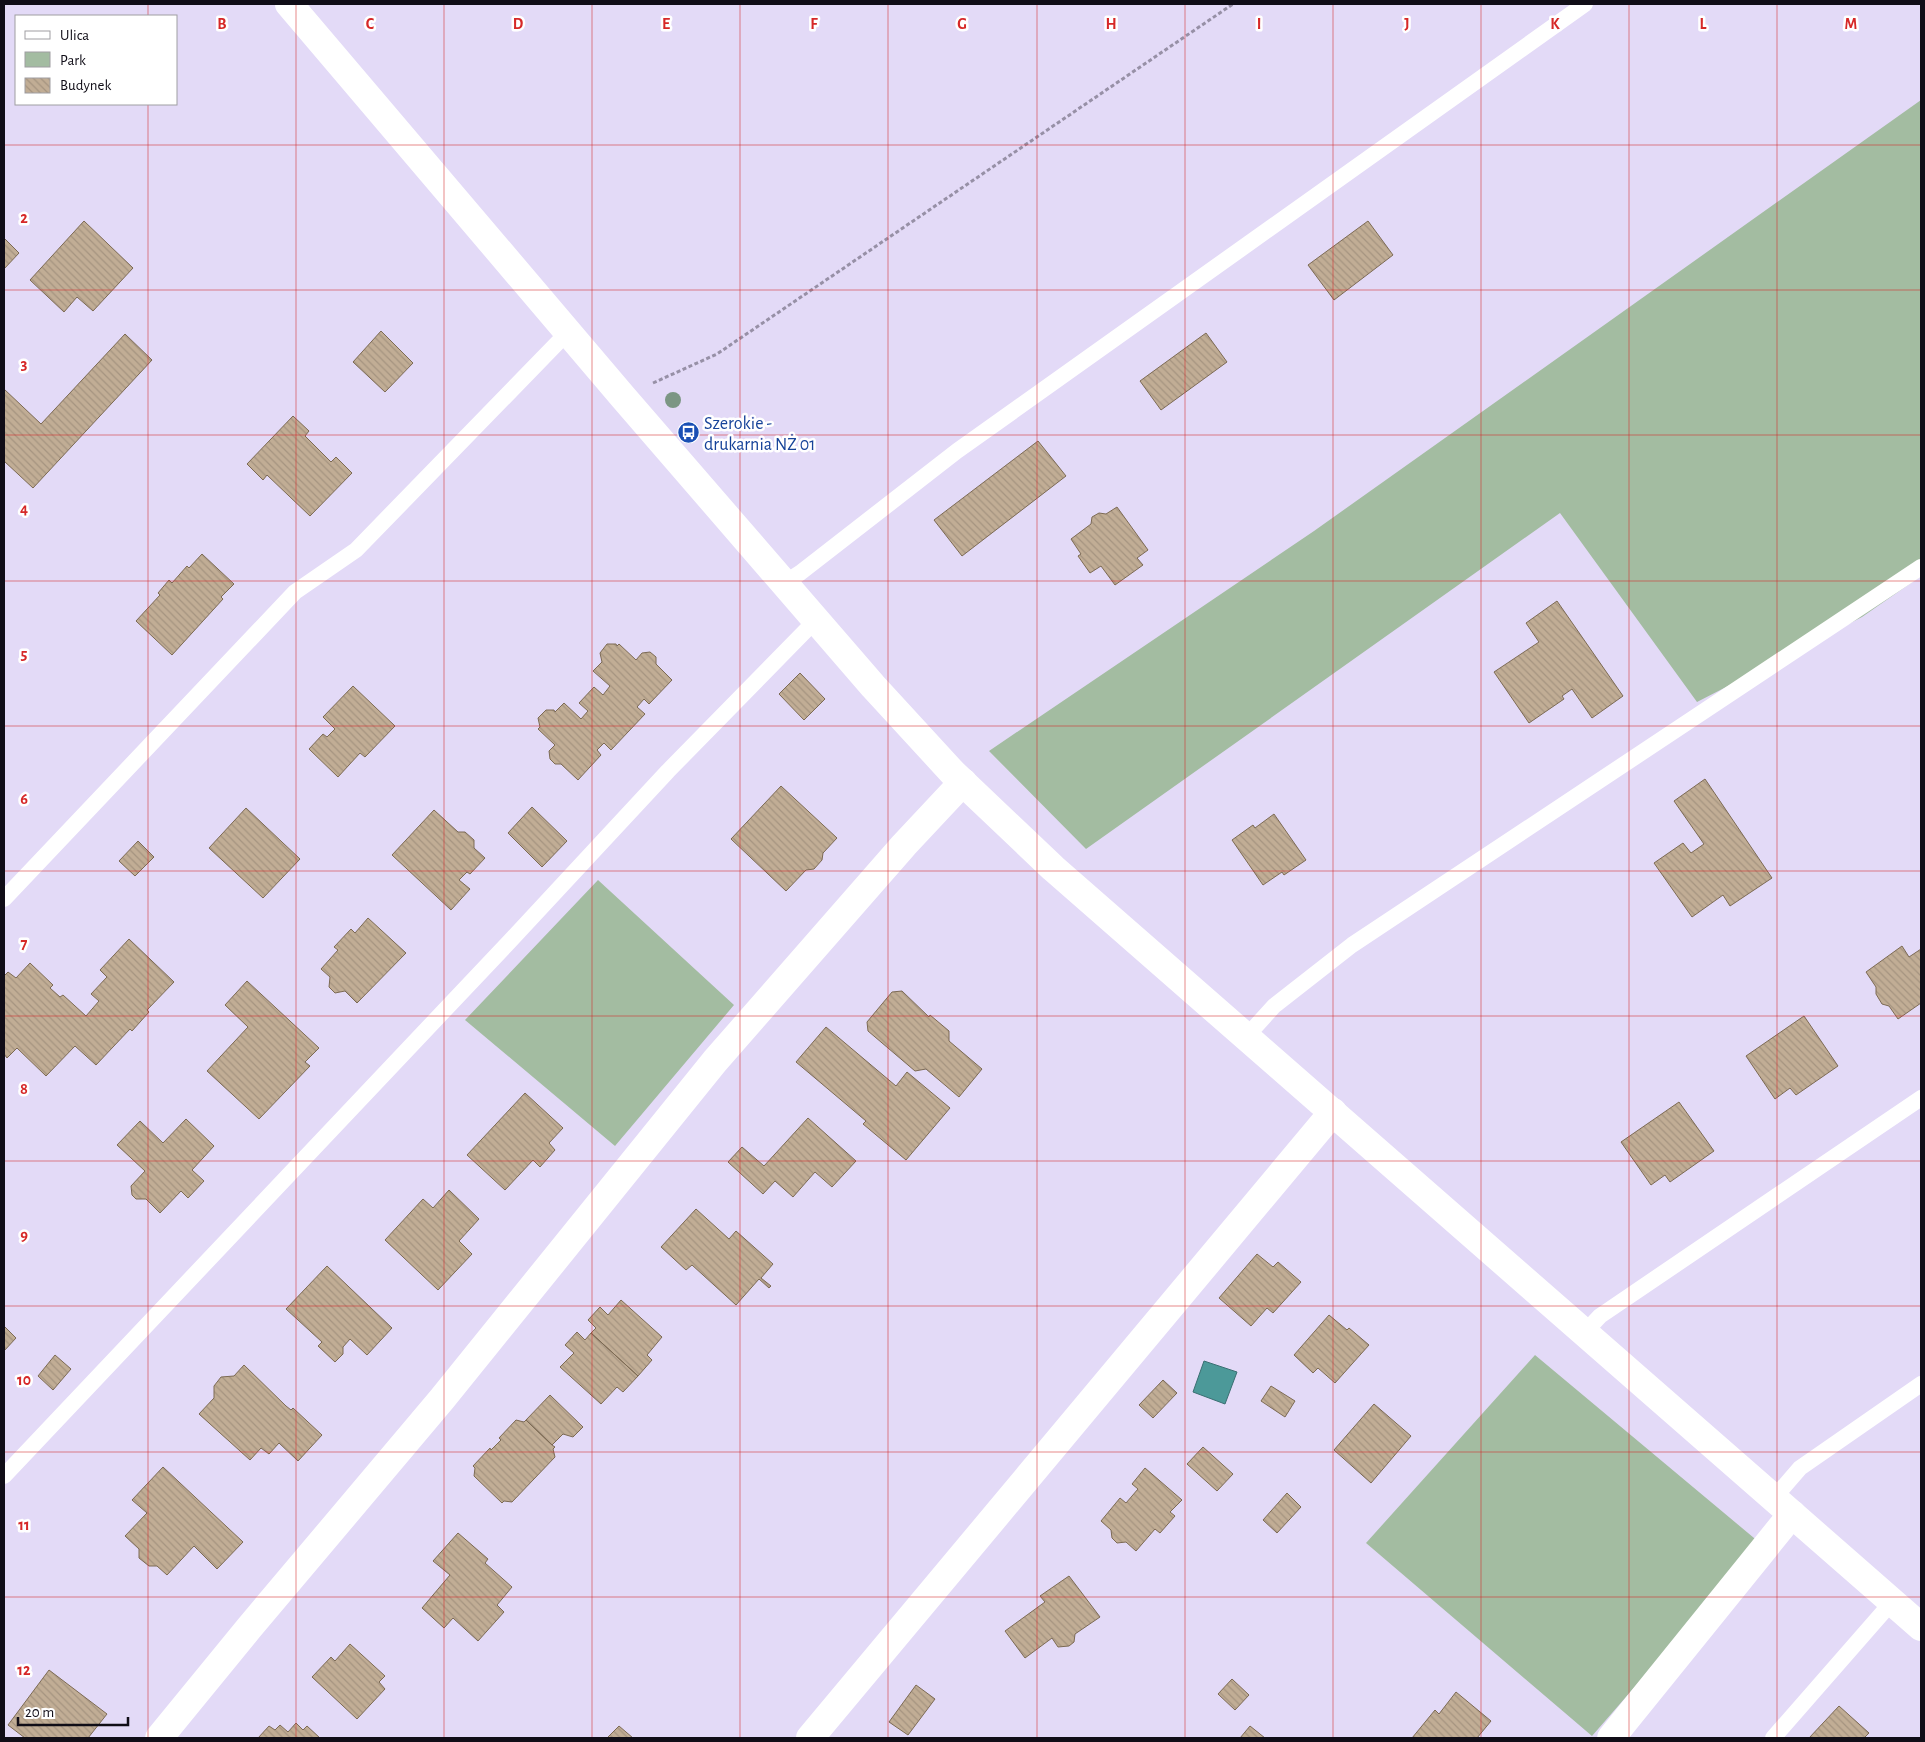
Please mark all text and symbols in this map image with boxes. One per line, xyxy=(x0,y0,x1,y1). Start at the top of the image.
legend xyxy=(15,15,178,105)
text: B xyxy=(217,16,227,32)
text: C xyxy=(366,16,375,32)
text: D xyxy=(513,16,524,32)
text: E xyxy=(662,16,670,32)
text: F xyxy=(810,16,818,32)
text: G xyxy=(957,16,967,32)
text: H xyxy=(1105,16,1117,32)
text: I xyxy=(1257,16,1261,32)
text: J xyxy=(1404,16,1410,32)
text: K xyxy=(1550,16,1560,32)
text: L xyxy=(1700,16,1707,32)
text: M xyxy=(1845,16,1857,32)
text: Ulica xyxy=(60,28,89,43)
text: Park xyxy=(60,53,86,68)
text: Budynek xyxy=(60,78,112,93)
text: 2 xyxy=(20,210,28,226)
text: 3 xyxy=(21,356,28,372)
place label: Szerokie - drukarnia NŻ 01 xyxy=(704,415,816,454)
bus stop icon: Szerokie - drukarnia NŻ 01 xyxy=(676,421,700,445)
text: 4 xyxy=(20,501,28,517)
text: 5 xyxy=(21,646,28,662)
text: 6 xyxy=(20,791,28,807)
text: 7 xyxy=(21,936,28,952)
text: 8 xyxy=(20,1081,28,1097)
text: 9 xyxy=(20,1227,28,1243)
text: 10 xyxy=(17,1372,31,1388)
text: 11 xyxy=(18,1517,30,1533)
text: 12 xyxy=(17,1662,31,1678)
scale bar xyxy=(18,1694,128,1726)
text: 20 m xyxy=(25,1705,54,1720)

